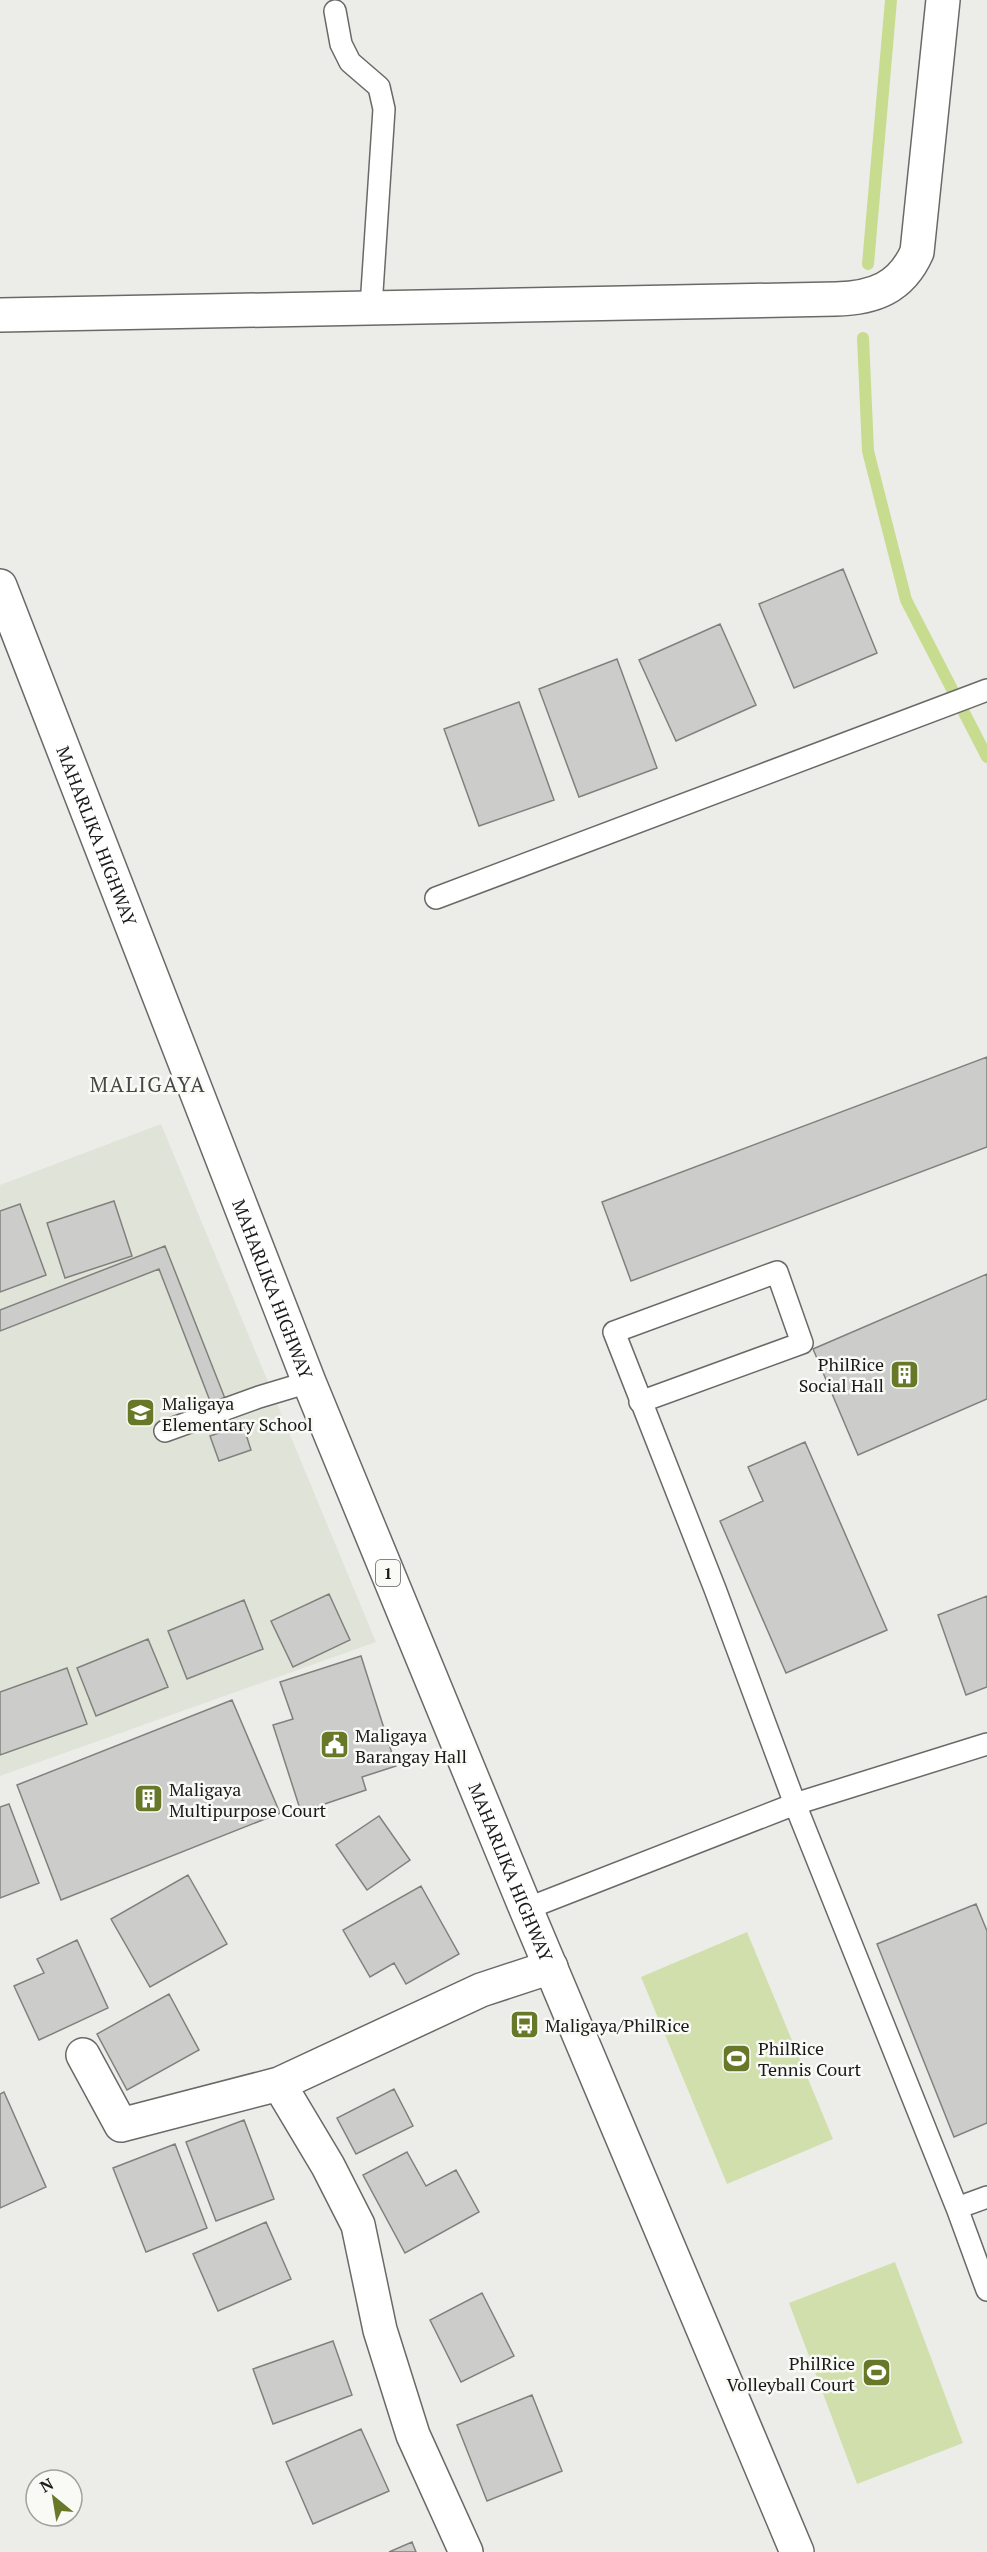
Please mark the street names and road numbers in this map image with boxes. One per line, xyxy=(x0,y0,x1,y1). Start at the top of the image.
street label: MAHARLIKA HIGHWAY xyxy=(51,742,143,930)
street label: MAHARLIKA HIGHWAY xyxy=(227,1196,319,1383)
road number: 1 xyxy=(376,1560,400,1586)
street label: MAHARLIKA HIGHWAY xyxy=(463,1779,559,1965)

